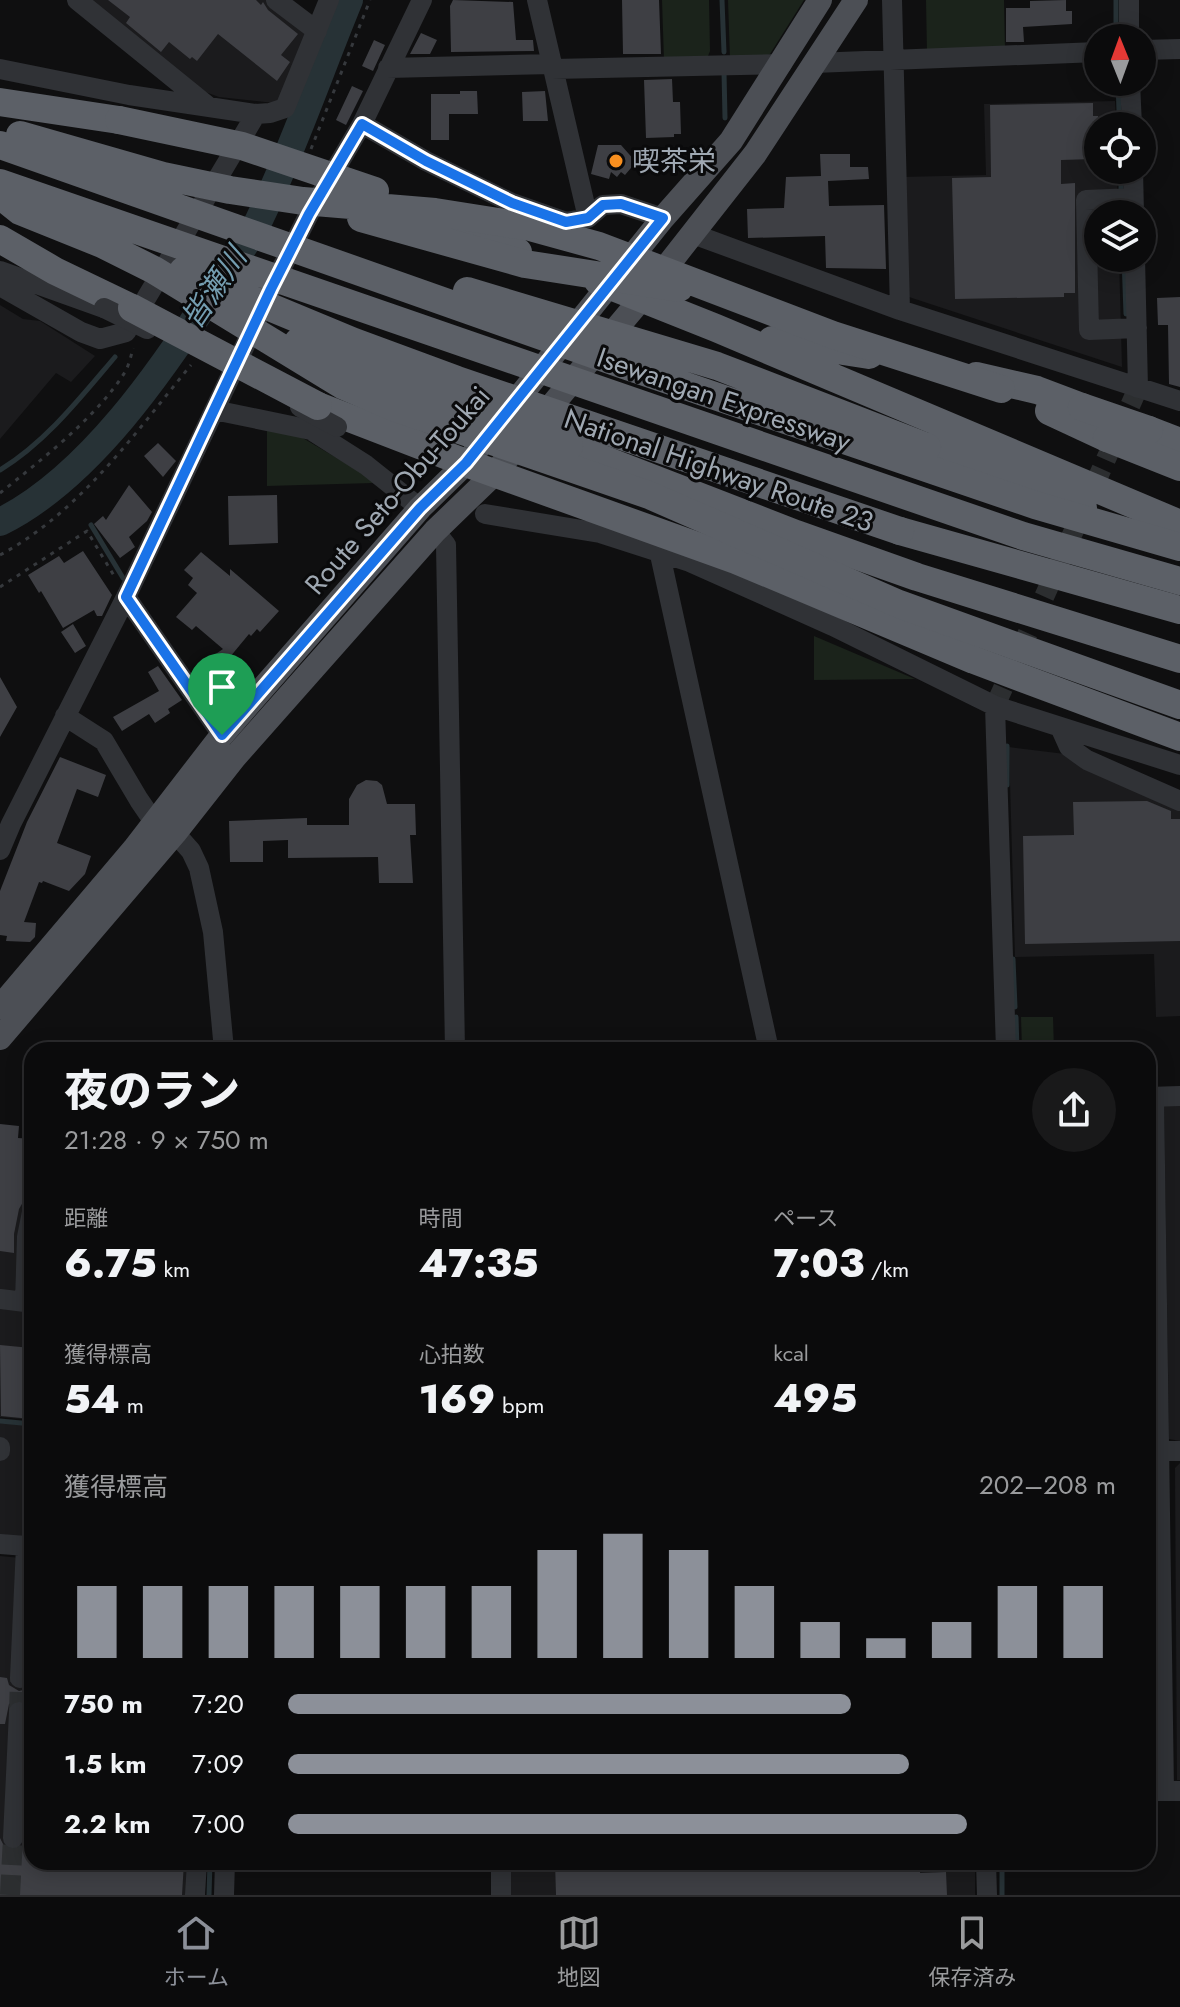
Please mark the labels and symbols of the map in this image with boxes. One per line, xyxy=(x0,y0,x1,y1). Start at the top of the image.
north arrow xyxy=(1084,24,1156,96)
place label: 喫茶栄 xyxy=(632,141,716,182)
marker: 喫茶栄 xyxy=(607,152,625,170)
water label: 皆瀬川 xyxy=(171,236,258,337)
street label: Isewangan Expressway xyxy=(592,337,857,462)
street label: Route Seto-Obu-Toukai xyxy=(295,377,500,604)
street label: National Highway Route 23 xyxy=(559,398,879,543)
pin xyxy=(188,653,256,735)

